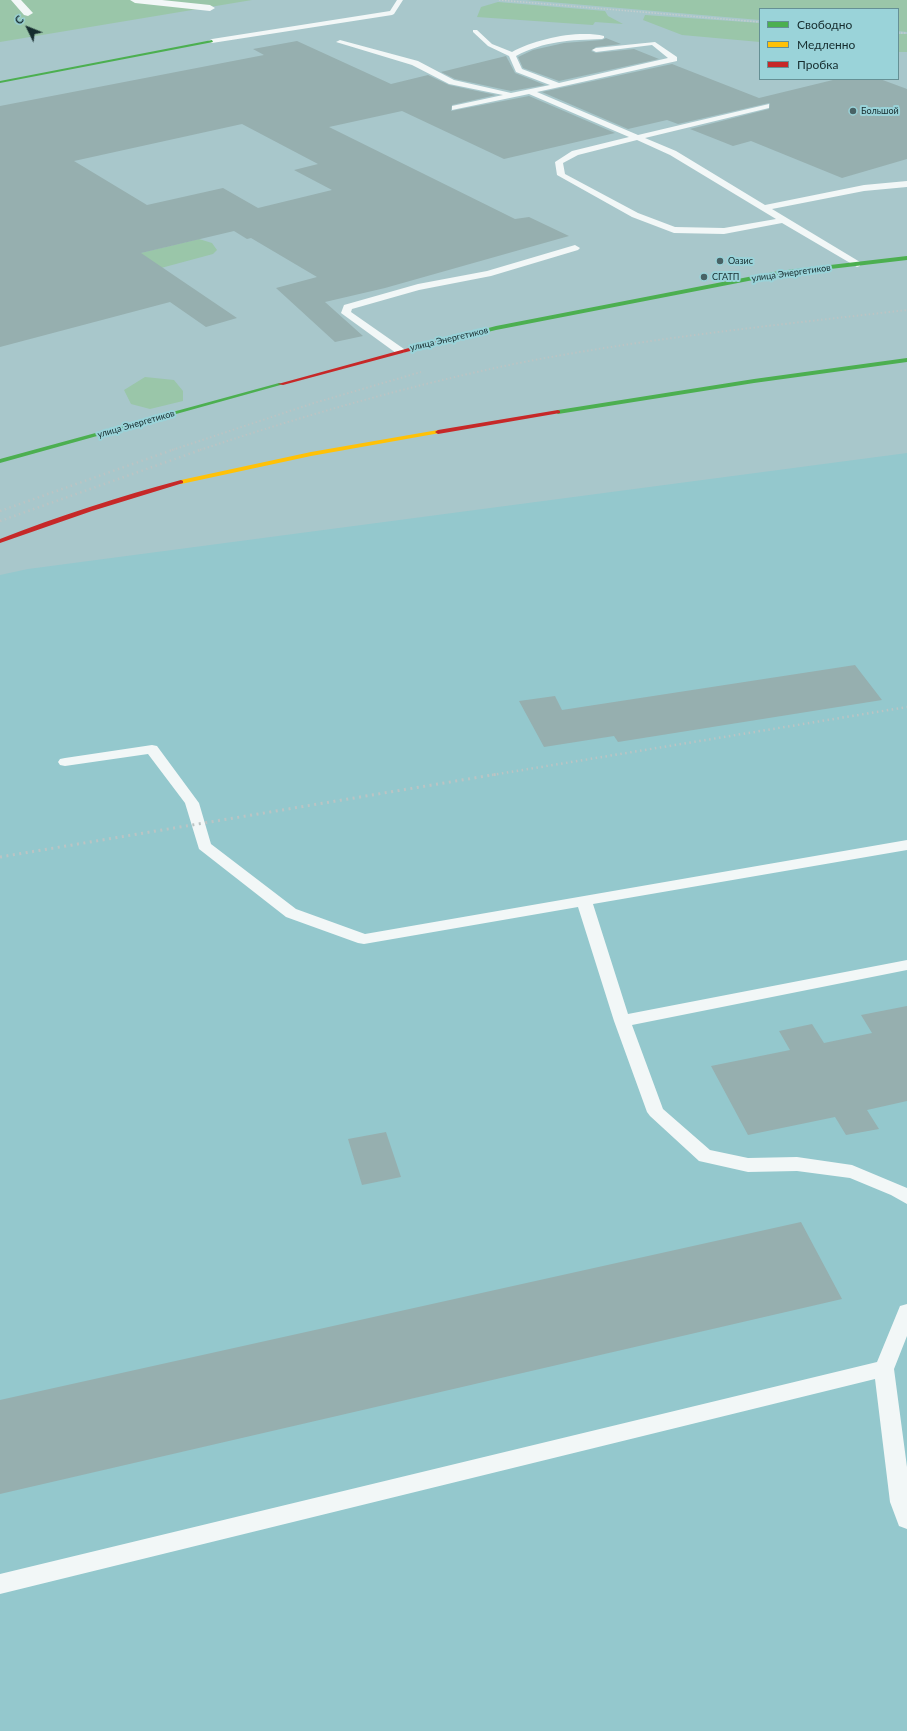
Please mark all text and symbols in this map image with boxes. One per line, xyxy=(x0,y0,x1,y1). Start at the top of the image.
north arrow xyxy=(8,8,48,48)
legend xyxy=(759,8,899,80)
text: С xyxy=(12,12,26,27)
text: Свободно xyxy=(797,17,852,32)
text: Медленно xyxy=(797,37,855,52)
text: Пробка xyxy=(797,57,838,72)
marker: Большой xyxy=(848,106,858,116)
place label: Большой xyxy=(861,106,899,116)
marker: Оазис xyxy=(715,256,725,266)
place label: Оазис xyxy=(728,256,753,266)
street label: улица Энергетиков xyxy=(751,262,831,284)
marker: СГАТП xyxy=(699,272,709,282)
place label: СГАТП xyxy=(712,272,739,282)
street label: улица Энергетиков xyxy=(409,325,489,353)
street label: улица Энергетиков xyxy=(96,408,176,440)

